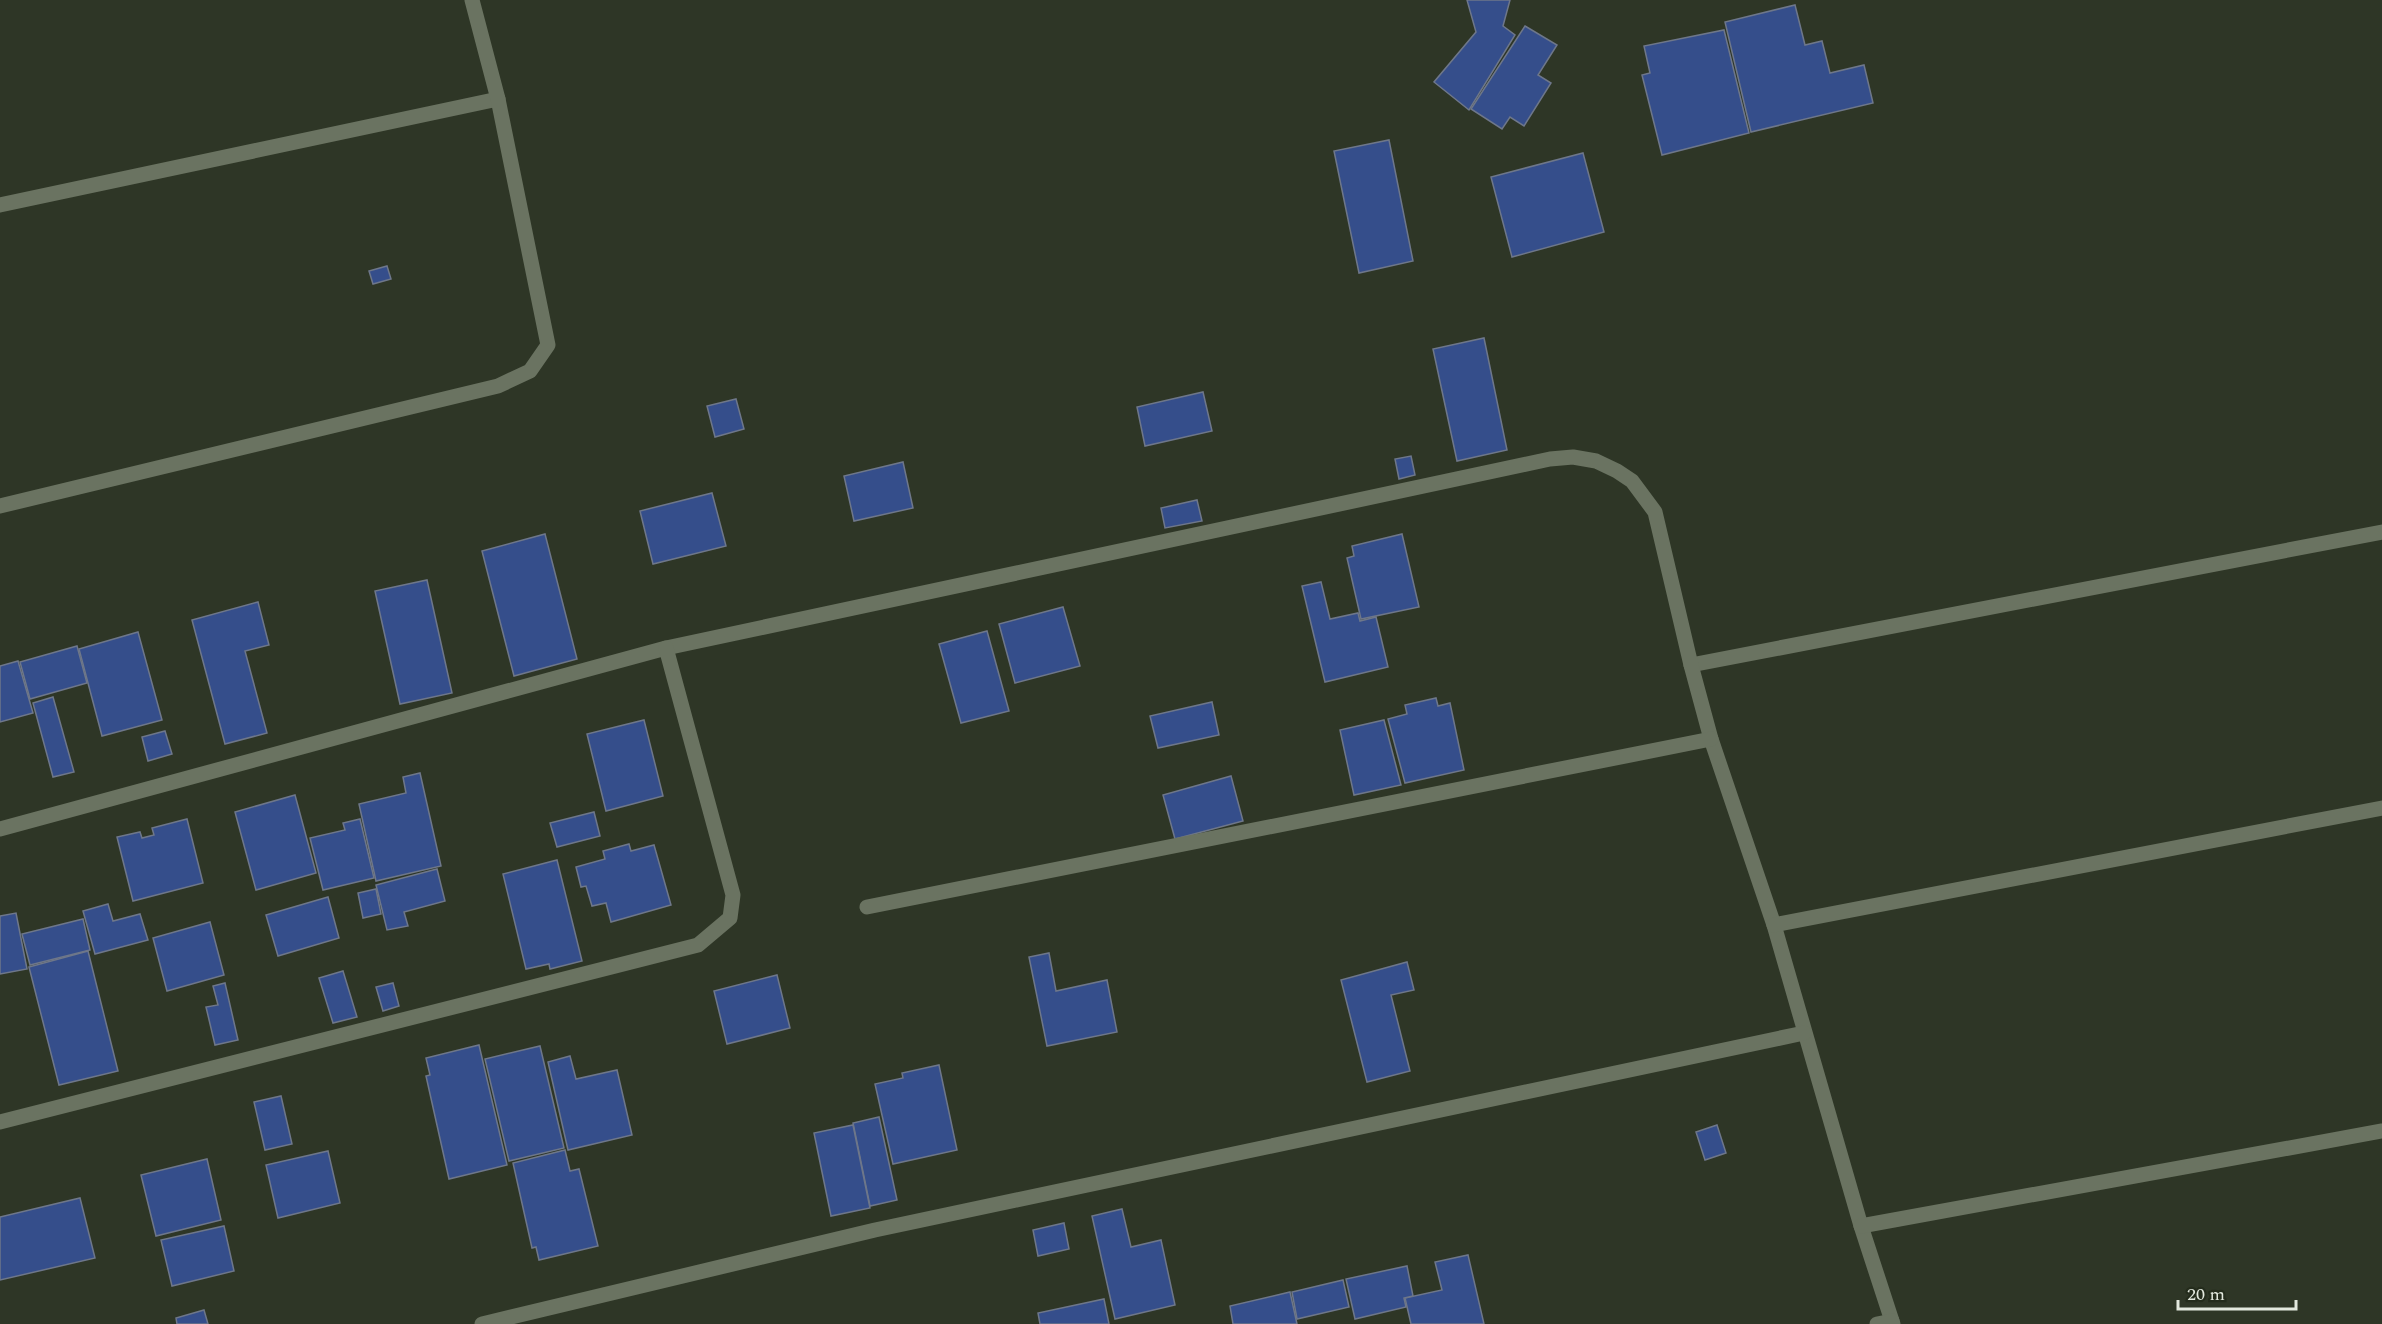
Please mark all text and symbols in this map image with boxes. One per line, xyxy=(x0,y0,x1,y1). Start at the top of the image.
scale bar xyxy=(2178,1273,2296,1311)
text: 20 m xyxy=(2187,1281,2225,1308)

